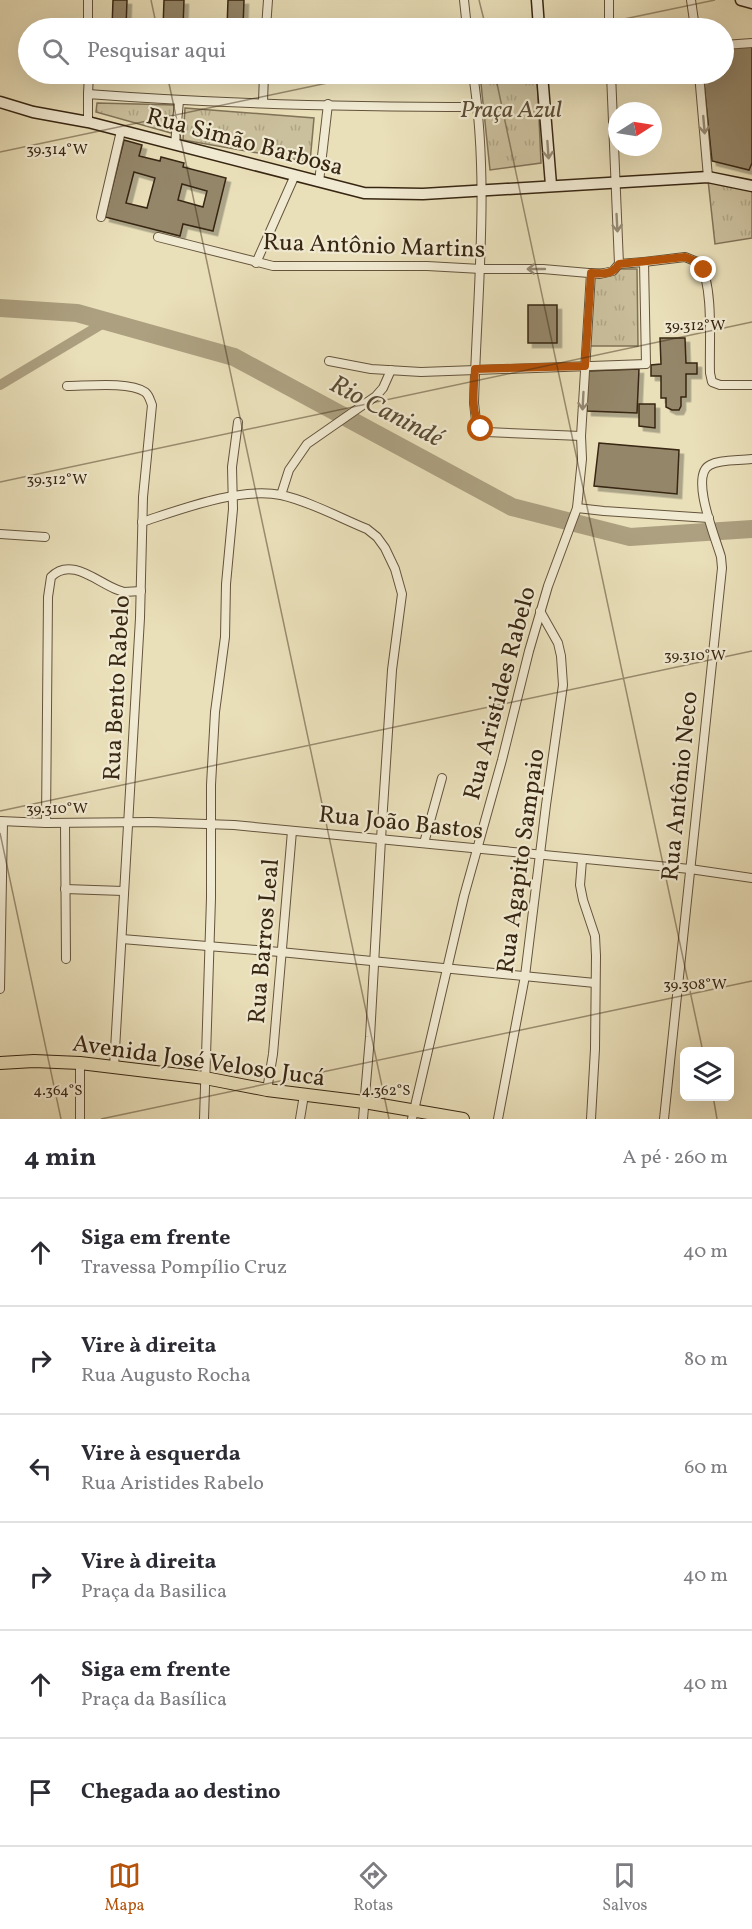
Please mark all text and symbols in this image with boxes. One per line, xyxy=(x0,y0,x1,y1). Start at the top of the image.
search box xyxy=(18,18,734,84)
icon: search xyxy=(39,35,72,68)
text: Pesquisar aqui xyxy=(87,36,226,67)
park label: Praça Azul xyxy=(460,94,562,128)
street label: Rua Simão Barbosa xyxy=(142,100,347,186)
north arrow xyxy=(608,102,662,156)
one-way arrow xyxy=(699,115,710,135)
text: 39.314°W xyxy=(26,140,88,161)
one-way arrow xyxy=(543,140,554,160)
one-way arrow xyxy=(612,212,623,232)
street label: Rua Antônio Martins xyxy=(262,226,486,268)
route end xyxy=(690,256,716,282)
one-way arrow xyxy=(526,263,546,275)
text: 39.312°W xyxy=(665,316,725,337)
water label: Rio Canindé xyxy=(323,367,450,457)
one-way arrow xyxy=(577,391,588,411)
route start xyxy=(467,415,493,441)
text: 39.312°W xyxy=(27,470,87,491)
street label: Rua Aristides Rabelo xyxy=(456,583,546,804)
street label: Rua Bento Rabelo xyxy=(96,594,140,782)
text: 39.310°W xyxy=(664,646,726,667)
street label: Rua Antônio Neco xyxy=(654,690,708,883)
street label: Rua Agapito Sampaio xyxy=(489,747,555,976)
street label: Rua João Bastos xyxy=(317,798,485,850)
text: 39.310°W xyxy=(26,799,88,820)
street label: Rua Barros Leal xyxy=(241,857,289,1025)
text: 39.308°W xyxy=(663,975,727,996)
street label: Avenida José Veloso Jucá xyxy=(70,1027,327,1097)
map controls xyxy=(680,1047,734,1101)
button: layers xyxy=(680,1047,734,1101)
text: 4.364°S xyxy=(33,1081,83,1102)
text: 4.362°S xyxy=(362,1081,410,1102)
text: 4 min xyxy=(24,1140,96,1176)
text: A pé · 260 m xyxy=(622,1144,728,1172)
text: Siga em frente xyxy=(81,1223,231,1254)
icon: ahead xyxy=(24,1236,57,1269)
text: 40 m xyxy=(683,1238,728,1266)
text: Travessa Pompílio Cruz xyxy=(81,1254,287,1282)
text: Vire à direita xyxy=(81,1331,217,1362)
icon: right xyxy=(24,1344,57,1377)
text: 80 m xyxy=(684,1346,728,1374)
text: Rua Augusto Rocha xyxy=(81,1362,251,1390)
text: Vire à esquerda xyxy=(81,1439,241,1470)
icon: left xyxy=(24,1452,57,1485)
text: 60 m xyxy=(684,1454,728,1482)
text: Rua Aristides Rabelo xyxy=(81,1470,264,1498)
text: Vire à direita xyxy=(81,1547,217,1578)
icon: right xyxy=(24,1560,57,1593)
text: 40 m xyxy=(683,1562,728,1590)
text: Praça da Basilica xyxy=(81,1578,227,1606)
text: Siga em frente xyxy=(81,1655,231,1686)
icon: ahead xyxy=(24,1668,57,1701)
text: 40 m xyxy=(683,1670,728,1698)
text: Praça da Basílica xyxy=(81,1686,227,1714)
icon: arrive xyxy=(24,1776,57,1809)
text: Chegada ao destino xyxy=(81,1777,281,1808)
tab: Mapa xyxy=(105,1859,145,1917)
tab: Rotas xyxy=(354,1859,393,1917)
tab: Salvos xyxy=(602,1859,647,1917)

